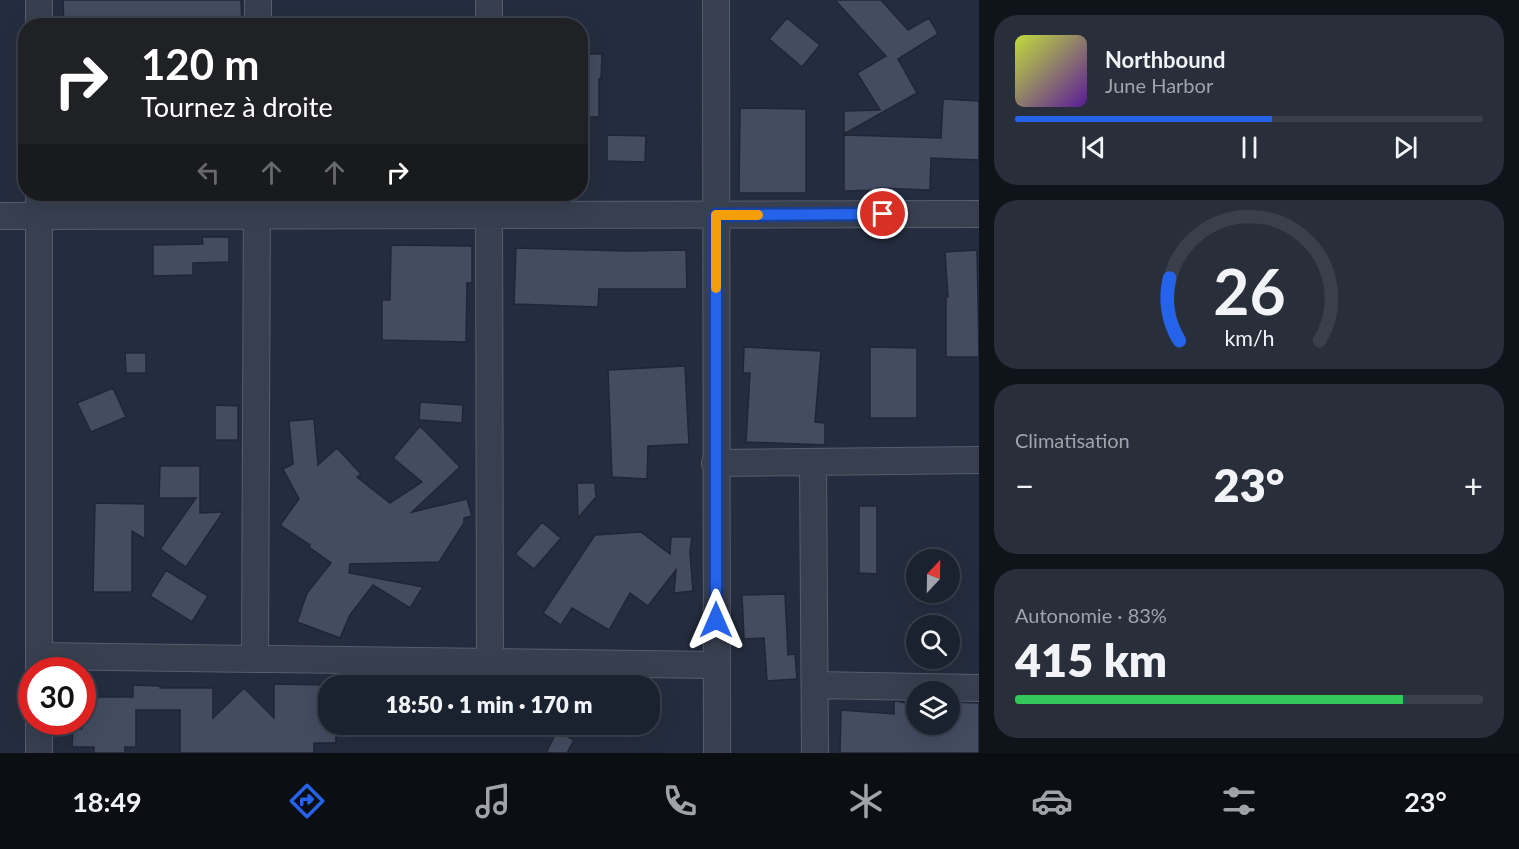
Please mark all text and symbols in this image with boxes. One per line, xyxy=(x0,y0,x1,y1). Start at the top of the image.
text: 120 m xyxy=(141,39,259,89)
icon: right xyxy=(42,42,120,120)
text: Northbound xyxy=(1105,46,1225,73)
text: June Harbor xyxy=(1105,73,1213,97)
text: Tournez à droite xyxy=(141,90,333,123)
icon: previous xyxy=(1077,131,1110,164)
icon: pause xyxy=(1233,131,1266,164)
icon: next xyxy=(1389,131,1422,164)
icon: left xyxy=(192,156,225,189)
icon: ahead xyxy=(255,156,288,189)
icon: ahead xyxy=(318,156,351,189)
icon: right xyxy=(381,156,414,189)
pin xyxy=(857,188,908,239)
icon: arrive xyxy=(866,197,899,230)
text: 26 xyxy=(1213,253,1285,328)
text: km/h xyxy=(1224,326,1274,352)
text: Climatisation xyxy=(1015,428,1130,452)
text: 23° xyxy=(1214,458,1284,512)
text: − xyxy=(1015,465,1034,505)
text: + xyxy=(1464,465,1483,505)
north arrow xyxy=(906,549,960,603)
map controls xyxy=(906,549,960,735)
position arrow xyxy=(684,588,748,652)
text: Autonomie · 83% xyxy=(1015,603,1167,627)
button: search xyxy=(906,615,960,669)
text: 415 km xyxy=(1015,633,1167,687)
speed limit sign: 30 xyxy=(18,657,96,735)
button: layers xyxy=(906,681,960,735)
text: 18:50 · 1 min · 170 m xyxy=(386,691,592,718)
icon: directions xyxy=(286,780,328,822)
icon: music xyxy=(472,780,514,822)
icon: phone xyxy=(659,780,701,822)
icon: climate xyxy=(845,780,887,822)
icon: car xyxy=(1031,780,1073,822)
icon: filters xyxy=(1218,780,1260,822)
text: 18:49 xyxy=(72,785,142,818)
text: 23° xyxy=(1404,785,1447,818)

